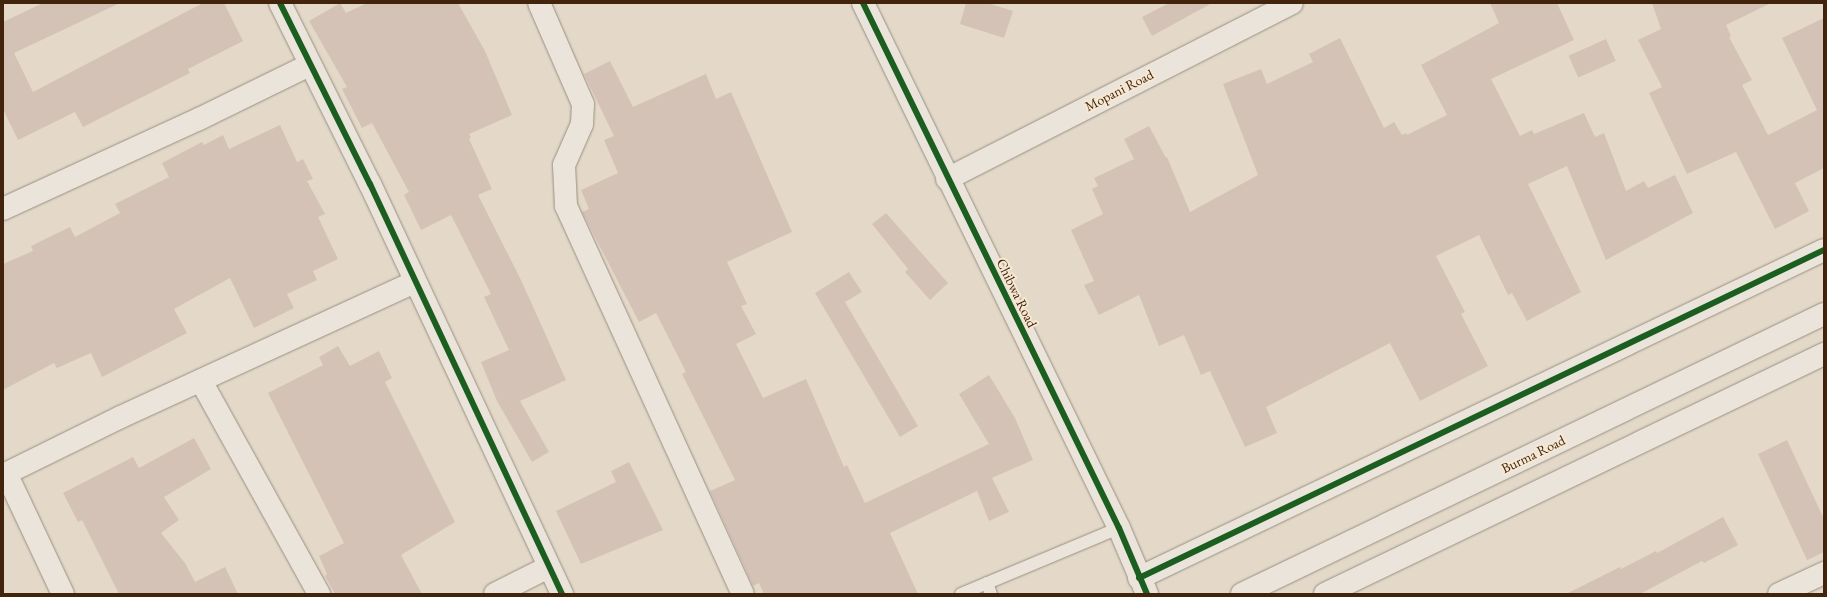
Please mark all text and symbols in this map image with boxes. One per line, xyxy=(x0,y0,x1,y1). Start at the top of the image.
street label: Mopani Road xyxy=(1082,66,1156,114)
street label: Chibwa Road xyxy=(993,256,1041,330)
street label: Burma Road xyxy=(1498,431,1568,477)

